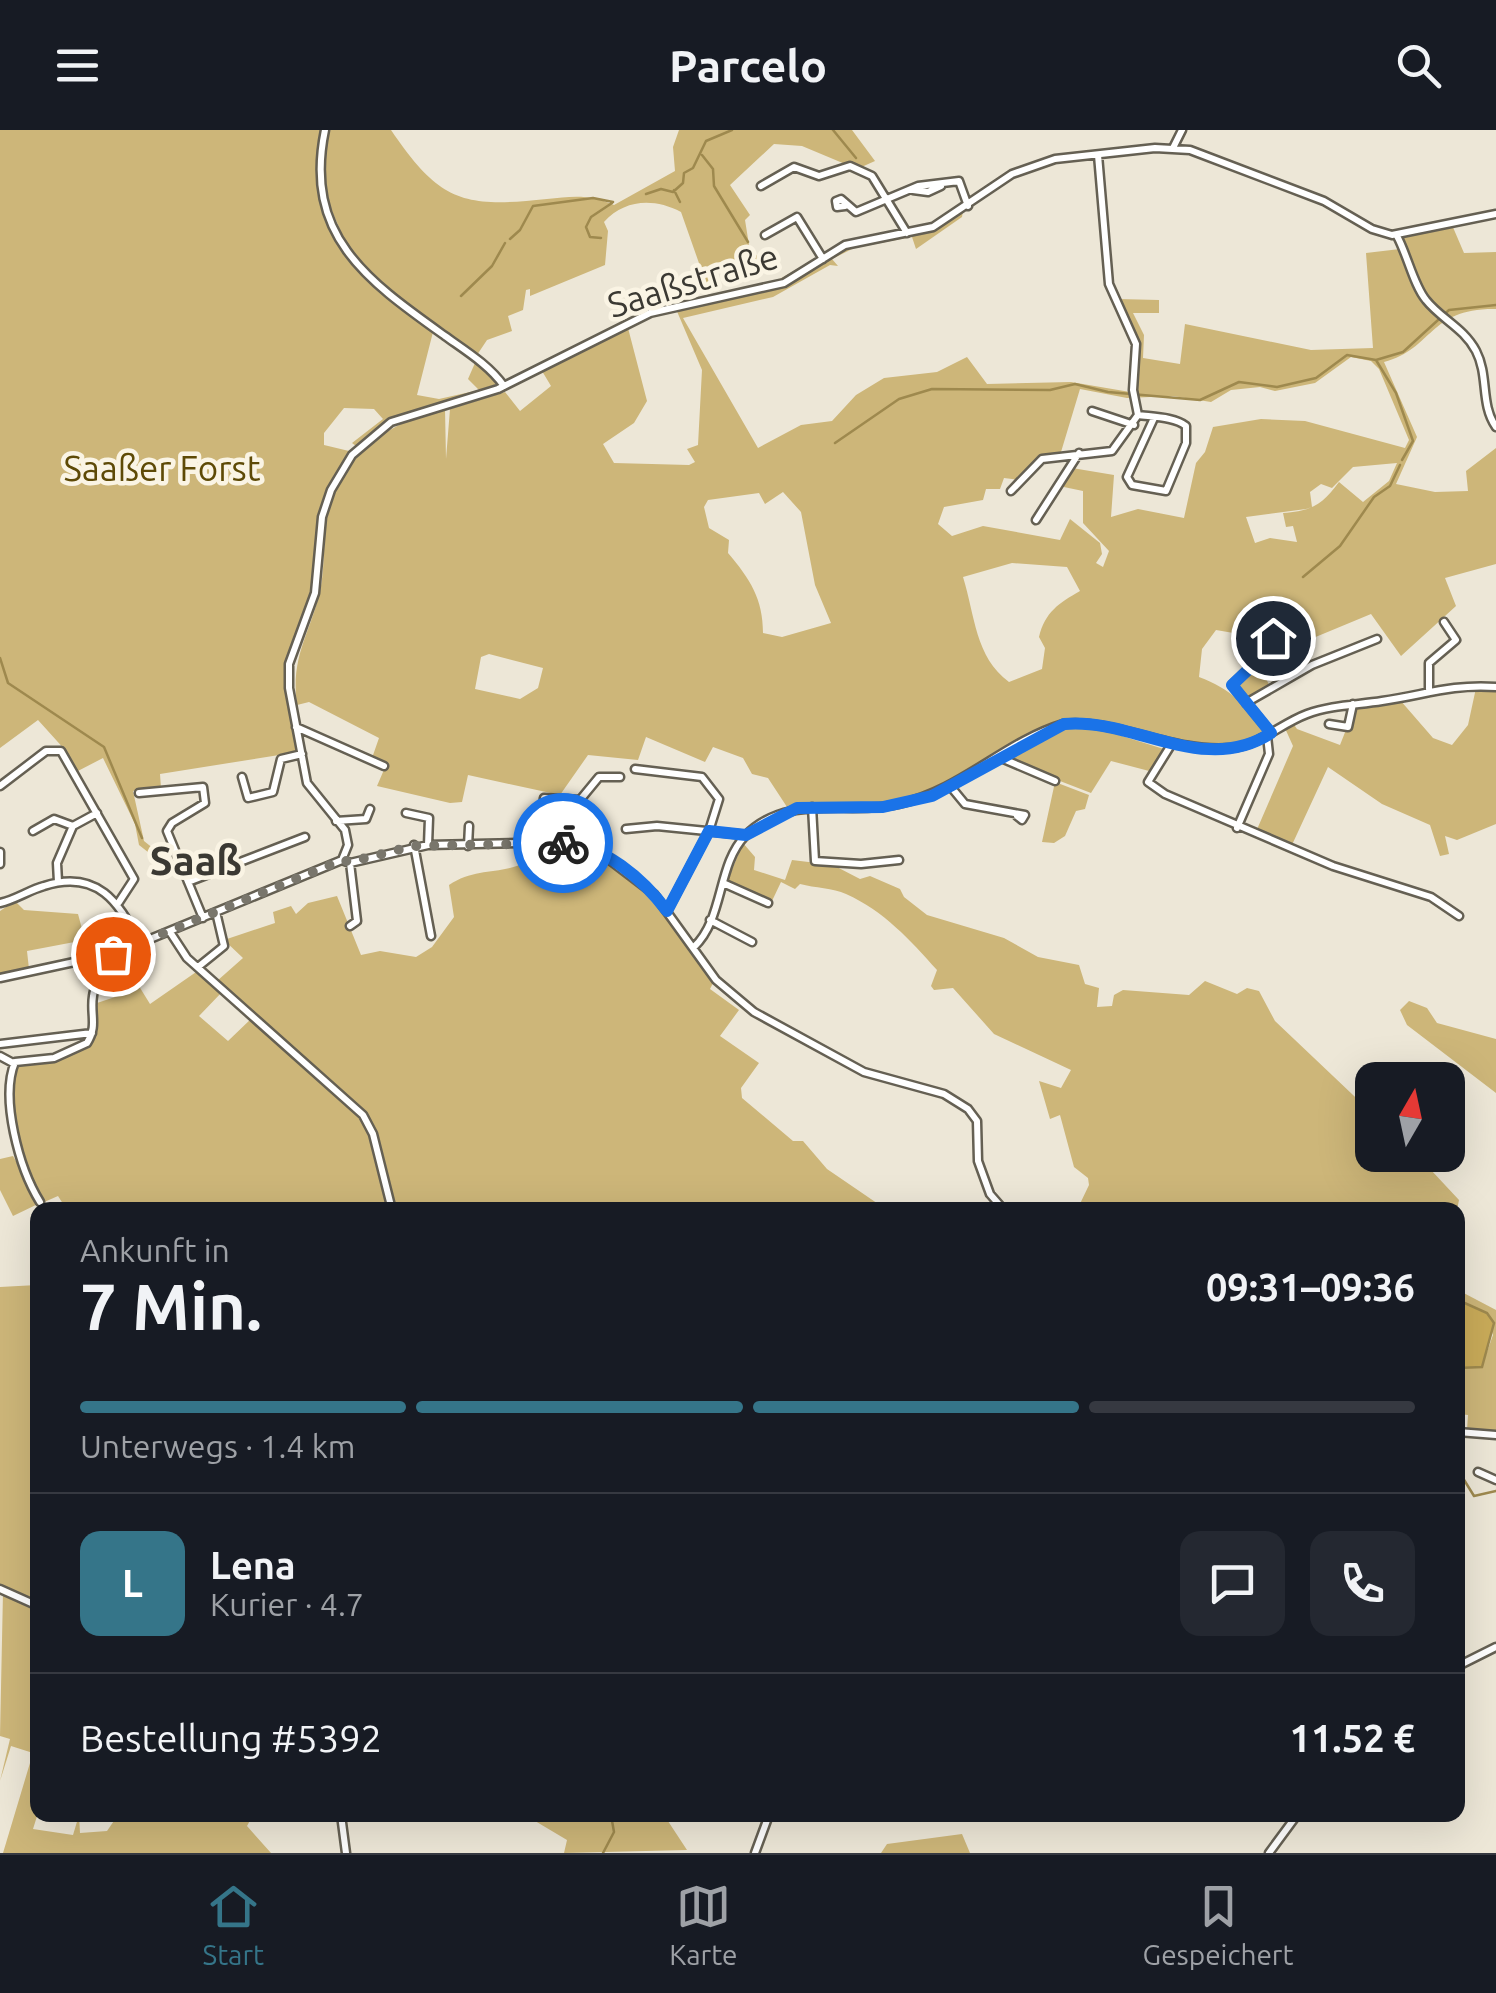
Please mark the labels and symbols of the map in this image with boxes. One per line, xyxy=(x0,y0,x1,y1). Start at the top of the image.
street label: Saaßstraße xyxy=(603,235,783,325)
park label: Saaßer Forst xyxy=(63,448,261,488)
pin xyxy=(1231,596,1316,681)
courier xyxy=(513,793,613,893)
district label: Saaß xyxy=(150,838,242,883)
pin xyxy=(71,912,156,997)
north arrow xyxy=(1355,1062,1465,1172)

